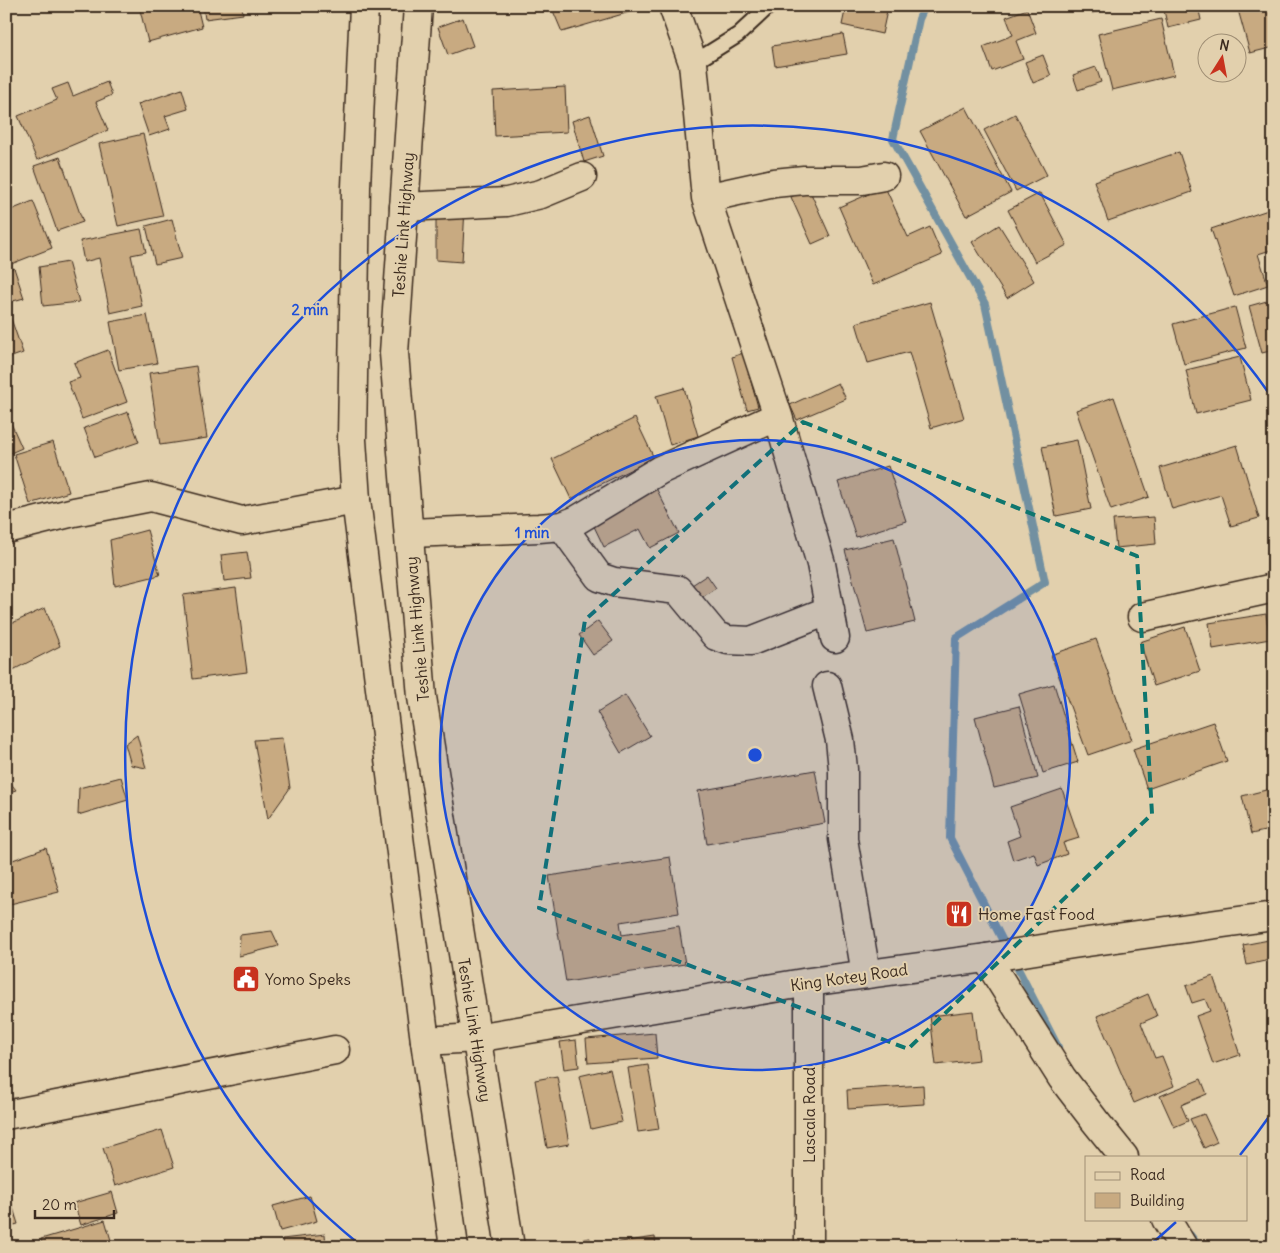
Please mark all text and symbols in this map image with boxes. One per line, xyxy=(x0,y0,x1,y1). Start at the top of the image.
north arrow xyxy=(1198,32,1248,82)
text: N xyxy=(1218,35,1231,55)
street label: Teshie Link Highway xyxy=(388,152,418,298)
text: 2 min xyxy=(292,300,329,319)
text: 1 min xyxy=(515,523,550,542)
street label: Teshie Link Highway xyxy=(401,556,433,702)
centre of rings xyxy=(746,746,764,764)
restaurant icon: Home Fast Food xyxy=(944,899,974,929)
place label: Home Fast Food xyxy=(978,904,1095,924)
street label: Teshie Link Highway xyxy=(454,956,496,1104)
street label: King Kotey Road xyxy=(789,959,909,995)
public building icon: Yomo Speks xyxy=(231,964,261,994)
place label: Yomo Speks xyxy=(265,969,351,989)
street label: Lascala Road xyxy=(799,1067,819,1163)
legend xyxy=(1085,1156,1248,1220)
text: Road xyxy=(1130,1165,1165,1184)
scale bar xyxy=(35,1188,114,1220)
text: Building xyxy=(1130,1191,1185,1210)
text: 20 m xyxy=(42,1195,77,1214)

